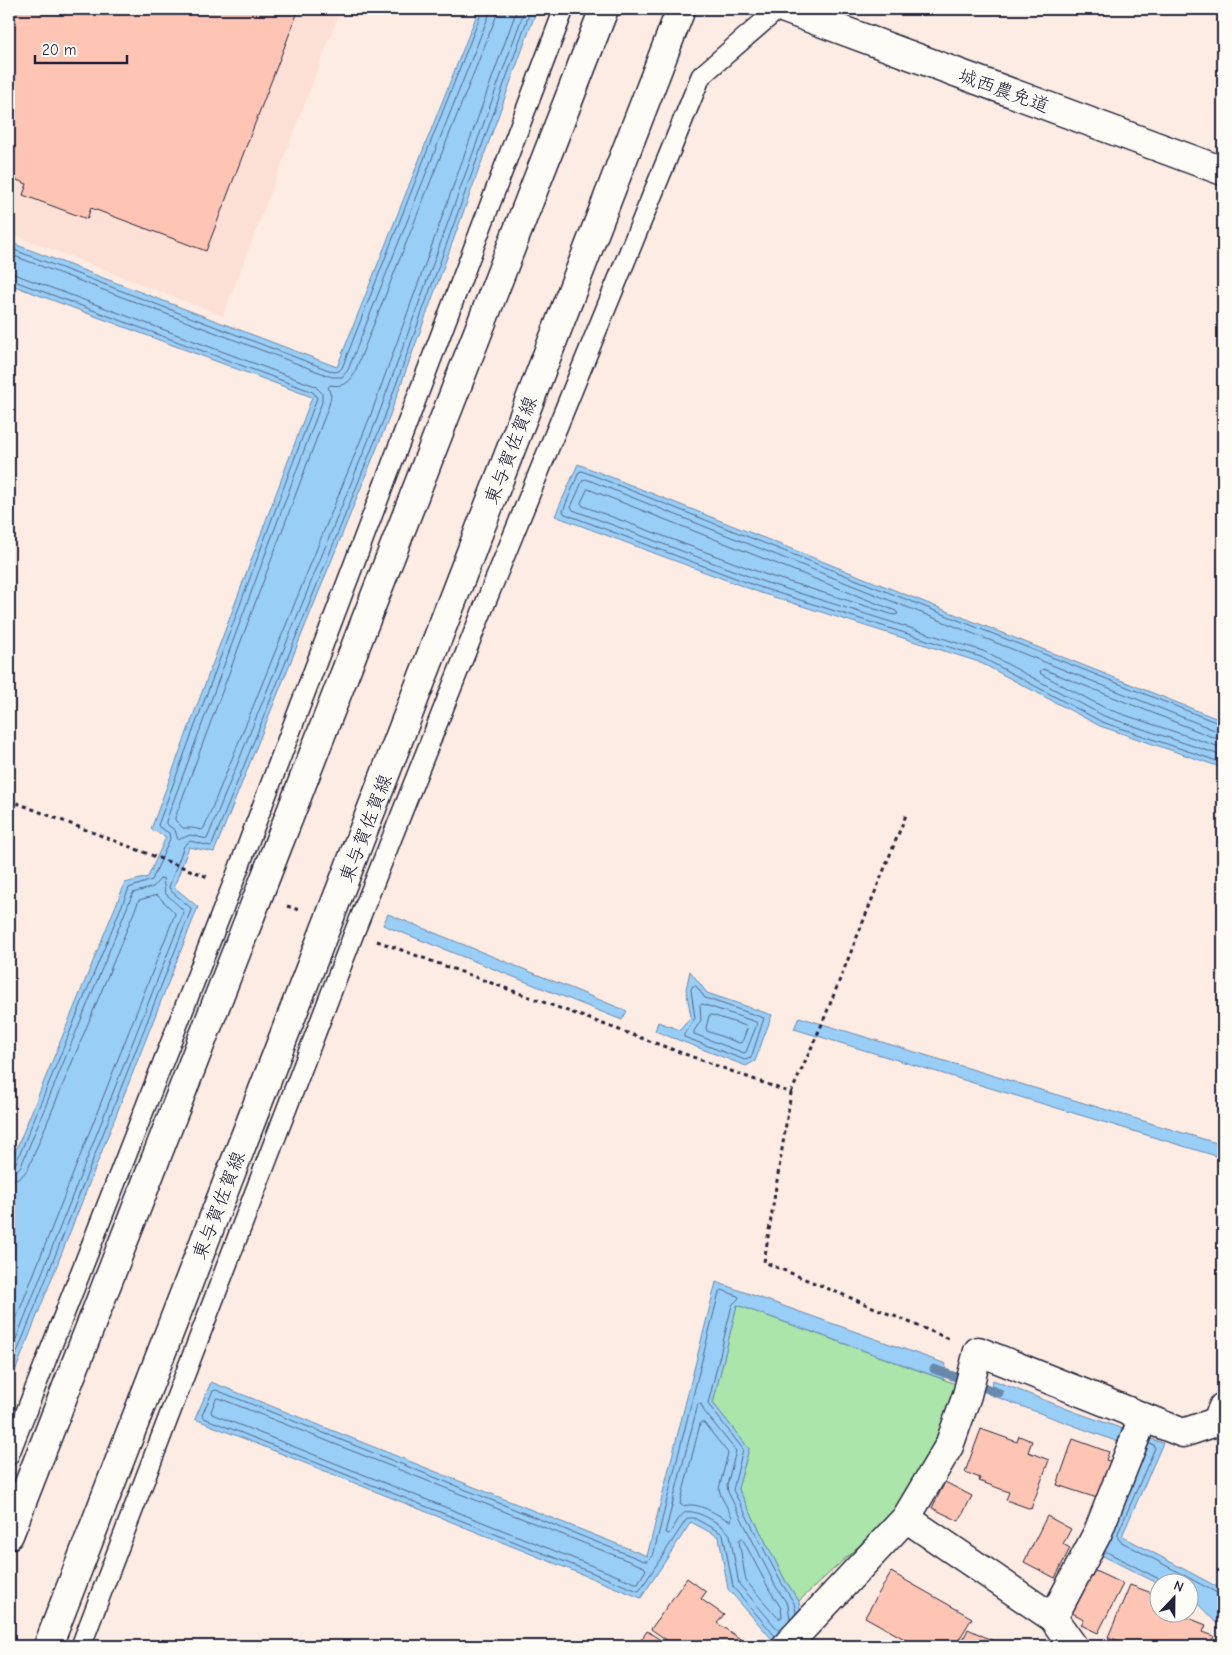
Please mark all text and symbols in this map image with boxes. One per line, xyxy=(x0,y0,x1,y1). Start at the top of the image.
scale bar xyxy=(35,32,128,64)
text: 20 m xyxy=(42,41,76,59)
street label: 城西農免道 xyxy=(955,64,1052,118)
street label: 東与賀佐賀線 xyxy=(480,393,542,508)
street label: 東与賀佐賀線 xyxy=(335,771,397,886)
street label: 東与賀佐賀線 xyxy=(188,1148,250,1263)
north arrow xyxy=(1150,1572,1200,1622)
text: N xyxy=(1171,1577,1186,1596)

